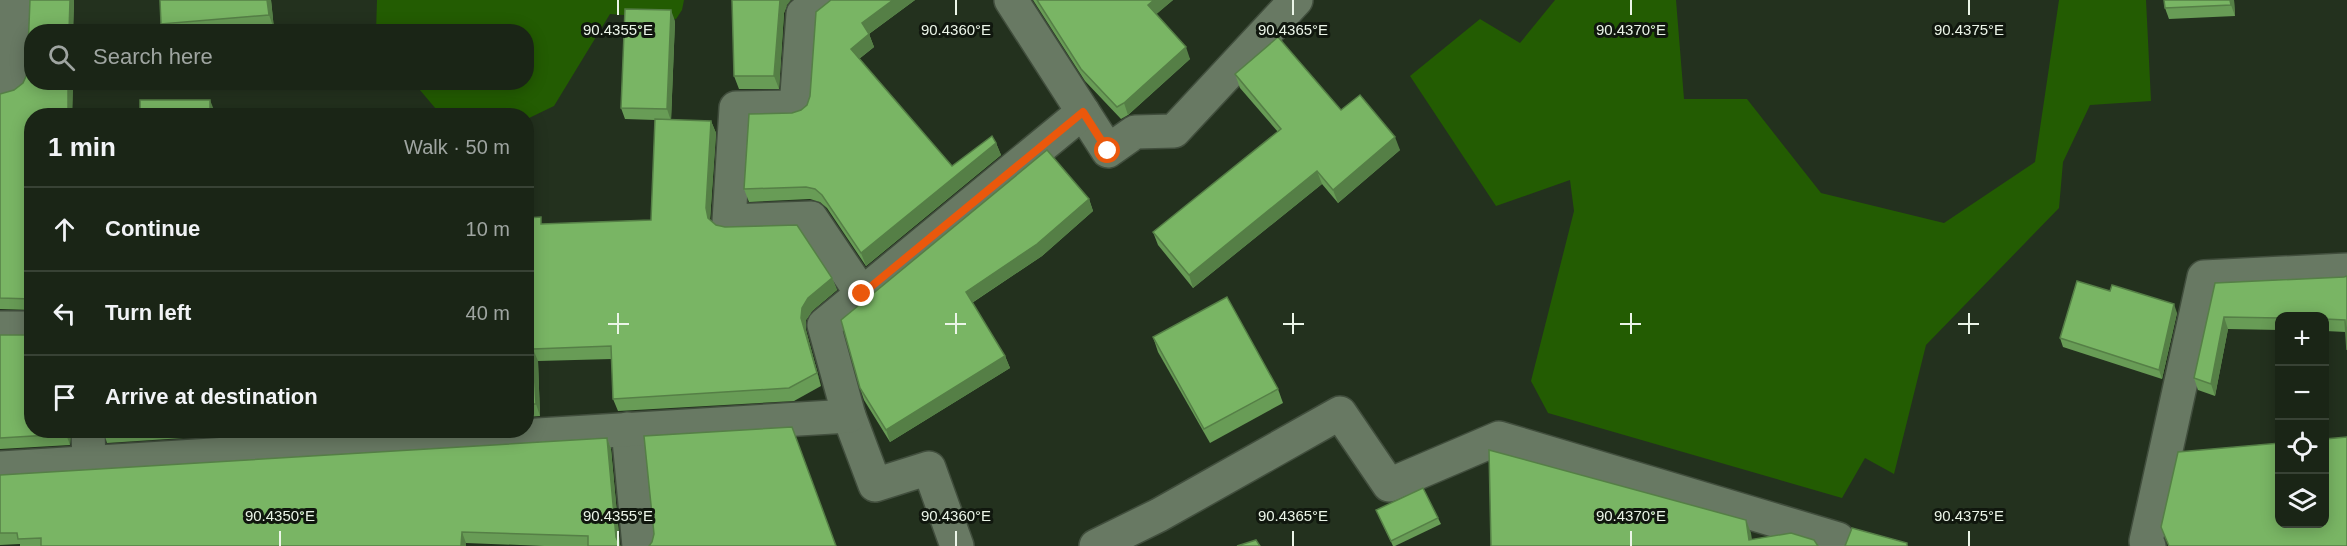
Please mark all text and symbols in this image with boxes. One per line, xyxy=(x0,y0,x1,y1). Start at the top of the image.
text: 90.4355°E xyxy=(583,21,653,38)
text: 90.4360°E xyxy=(921,21,991,38)
text: 90.4365°E xyxy=(1258,21,1328,38)
text: 90.4370°E xyxy=(1596,21,1666,38)
text: 90.4375°E xyxy=(1934,21,2004,38)
search box xyxy=(24,24,534,90)
icon: search xyxy=(45,41,78,74)
text: Search here xyxy=(93,44,213,69)
text: 1 min xyxy=(48,132,116,162)
text: Walk · 50 m xyxy=(404,136,510,158)
route start xyxy=(1094,137,1120,163)
icon: ahead xyxy=(48,213,81,246)
text: Continue xyxy=(105,216,200,241)
text: 10 m xyxy=(466,218,510,240)
route end xyxy=(848,280,874,306)
icon: left xyxy=(48,297,81,330)
text: Turn left xyxy=(105,300,191,325)
text: 40 m xyxy=(466,302,510,324)
map controls xyxy=(2275,312,2329,528)
button: + xyxy=(2275,312,2329,366)
button: − xyxy=(2275,366,2329,420)
icon: arrive xyxy=(48,381,81,414)
text: Arrive at destination xyxy=(105,384,318,409)
button: locate xyxy=(2275,420,2329,474)
button: layers xyxy=(2275,474,2329,528)
text: 90.4350°E xyxy=(245,507,315,524)
text: 90.4355°E xyxy=(583,507,653,524)
text: 90.4360°E xyxy=(921,507,991,524)
text: 90.4365°E xyxy=(1258,507,1328,524)
text: 90.4370°E xyxy=(1596,507,1666,524)
text: 90.4375°E xyxy=(1934,507,2004,524)

